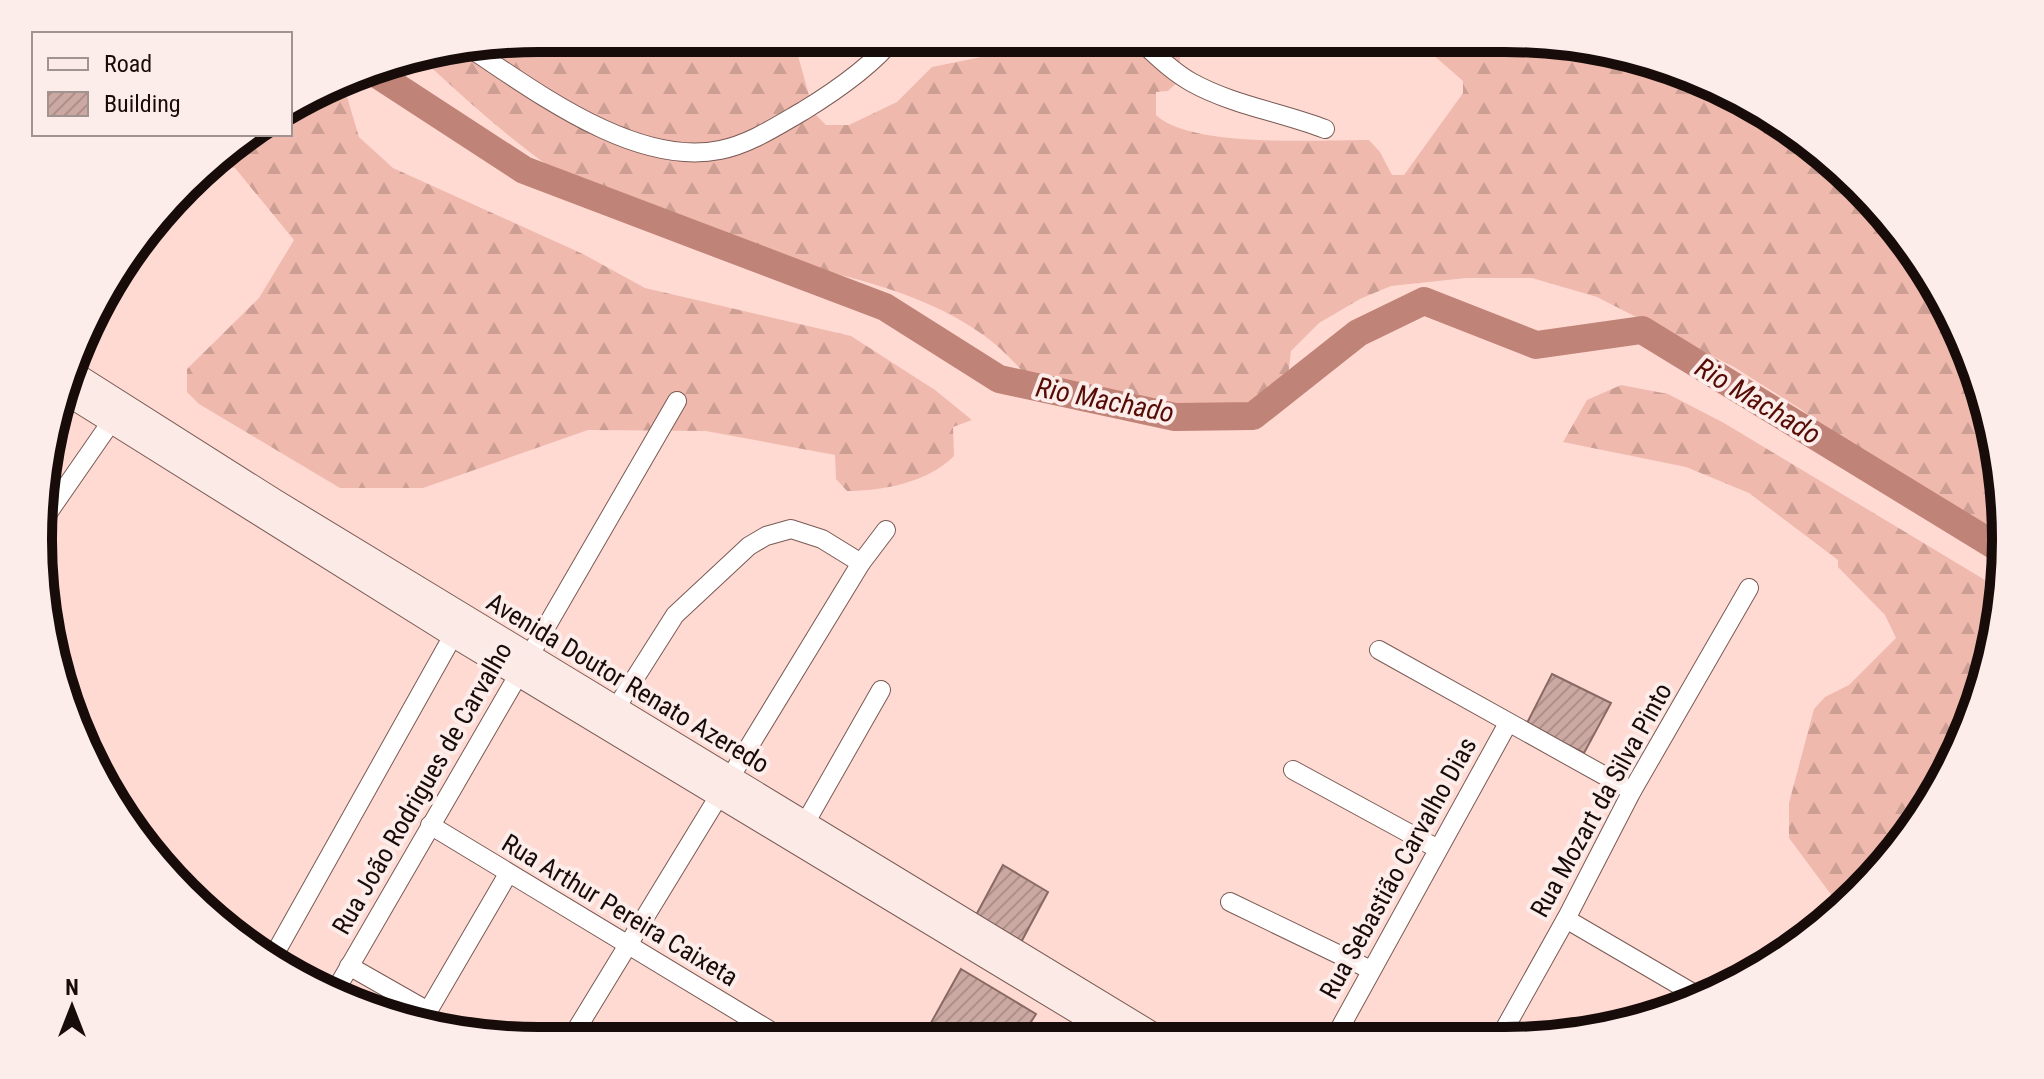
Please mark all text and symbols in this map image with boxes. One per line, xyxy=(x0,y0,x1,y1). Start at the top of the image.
legend xyxy=(32,32,292,136)
text: Road xyxy=(104,50,152,78)
text: Building xyxy=(104,90,181,118)
water label: Rio Machado xyxy=(1690,351,1826,451)
water label: Rio Machado xyxy=(1033,370,1177,430)
street label: Avenida Doutor Renato Azeredo xyxy=(481,587,775,779)
street label: Rua João Rodrigues de Carvalho xyxy=(326,637,518,939)
street label: Rua Mozart da Silva Pinto xyxy=(1524,678,1678,922)
street label: Rua Sebastião Carvalho Dias xyxy=(1314,732,1482,1004)
street label: Rua Arthur Pereira Caixeta xyxy=(497,828,743,992)
north arrow xyxy=(32,967,112,1047)
text: N xyxy=(65,975,79,1000)

